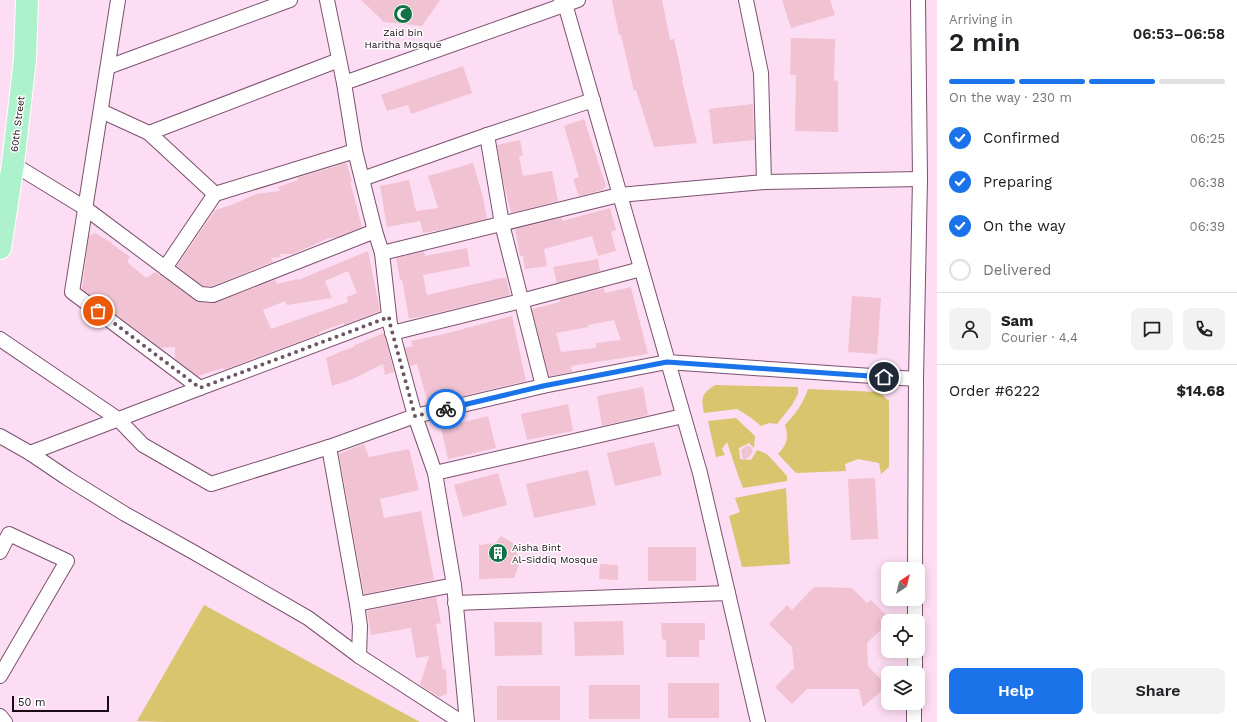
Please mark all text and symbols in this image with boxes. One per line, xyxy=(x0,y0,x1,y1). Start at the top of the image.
mosque icon: Zaid bin Haritha Mosque xyxy=(392,3,414,25)
text: Arriving in xyxy=(949,12,1013,27)
text: 06:53–06:58 xyxy=(1133,25,1225,43)
place label: Zaid bin Haritha Mosque xyxy=(365,27,442,50)
text: 2 min xyxy=(949,27,1020,57)
text: On the way · 230 m xyxy=(949,90,1072,105)
street label: 60th Street xyxy=(9,95,26,153)
icon: check xyxy=(949,127,971,149)
text: Confirmed xyxy=(983,129,1060,147)
text: 06:25 xyxy=(1190,131,1225,146)
icon: check xyxy=(949,171,971,193)
text: Preparing xyxy=(983,173,1052,191)
text: 06:38 xyxy=(1190,175,1225,190)
icon: check xyxy=(949,215,971,237)
text: On the way xyxy=(983,217,1065,235)
text: 06:39 xyxy=(1190,219,1225,234)
text: Delivered xyxy=(983,261,1051,279)
pin xyxy=(81,294,115,328)
icon: bag xyxy=(87,300,109,322)
button: person xyxy=(949,308,991,350)
button: chat xyxy=(1131,308,1173,350)
button: phone xyxy=(1183,308,1225,350)
text: Sam xyxy=(1001,312,1033,330)
text: Courier · 4.4 xyxy=(1001,330,1078,345)
pin xyxy=(867,360,901,394)
icon: home xyxy=(873,366,895,388)
text: Order #6222 xyxy=(949,382,1040,400)
text: $14.68 xyxy=(1176,382,1225,400)
courier xyxy=(426,389,466,429)
icon: bike xyxy=(435,398,457,420)
building icon: Aisha Bint Al-Siddiq Mosque xyxy=(487,542,509,564)
place label: Aisha Bint Al-Siddiq Mosque xyxy=(512,542,598,565)
north arrow xyxy=(881,562,925,606)
map controls xyxy=(881,562,925,710)
button: locate xyxy=(881,614,925,658)
button: layers xyxy=(881,666,925,710)
button: Help xyxy=(949,668,1083,714)
button: Share xyxy=(1091,668,1225,714)
scale bar xyxy=(12,694,109,713)
text: 50 m xyxy=(18,696,45,709)

